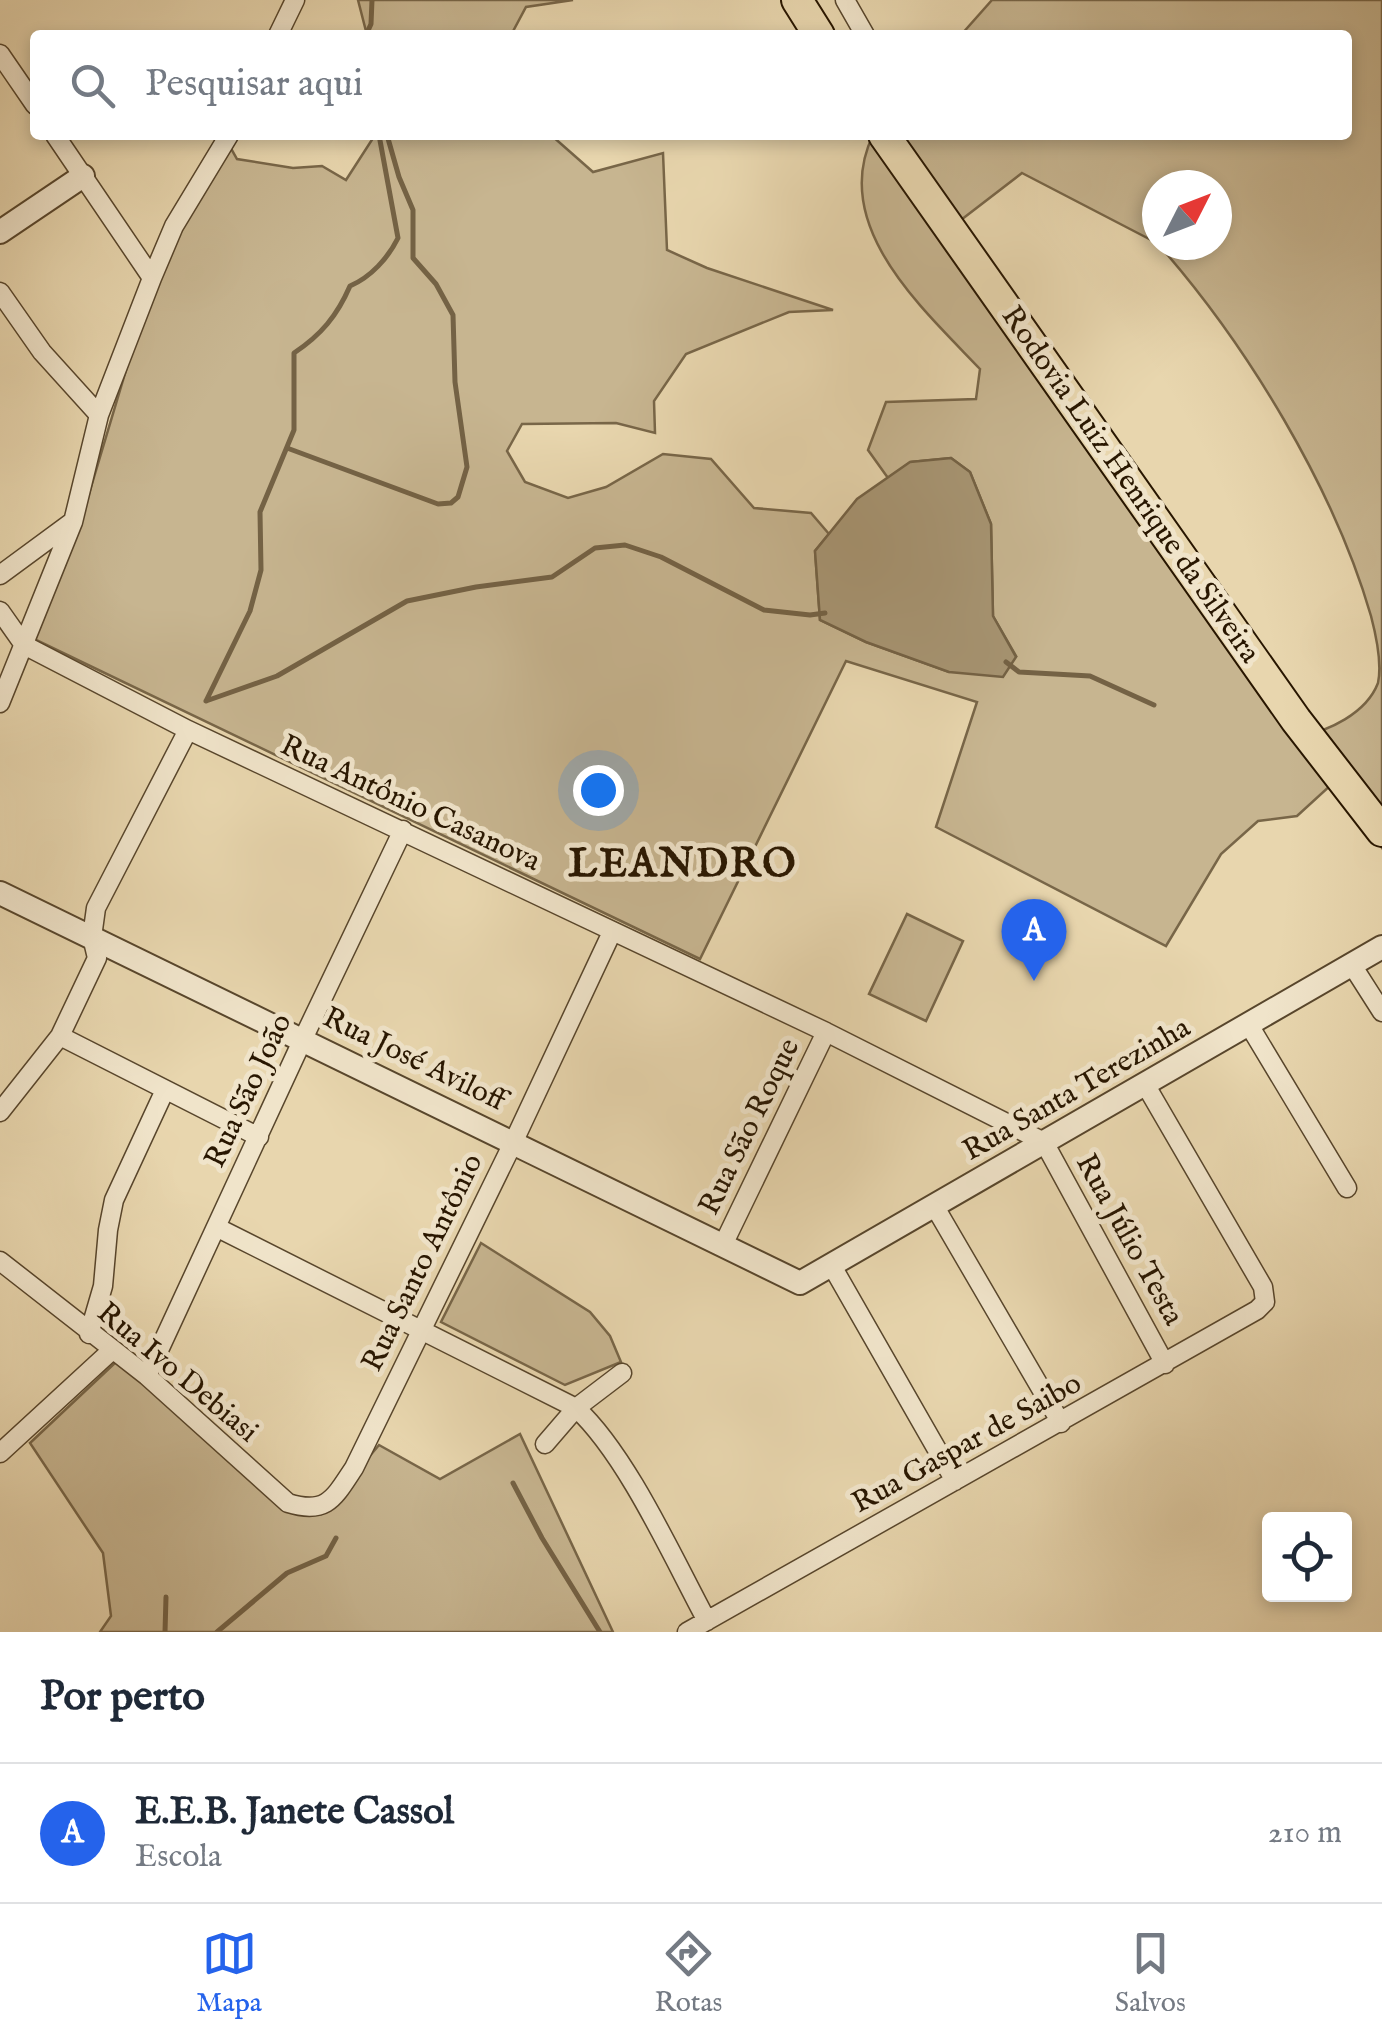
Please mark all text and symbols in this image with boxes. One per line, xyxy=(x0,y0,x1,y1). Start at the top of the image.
search box xyxy=(30,30,1352,140)
icon: search xyxy=(65,58,120,113)
text: Pesquisar aqui xyxy=(145,61,363,109)
north arrow xyxy=(1142,170,1232,260)
street label: Rodovia Luiz Henrique da Silveira xyxy=(992,299,1268,671)
street label: Rua Antônio Casanova xyxy=(274,727,546,881)
your location xyxy=(573,765,624,816)
district label: LEANDRO xyxy=(568,840,798,891)
pin: A xyxy=(1002,898,1066,981)
street label: Rua José Aviloff xyxy=(316,999,515,1122)
street label: Rua São João xyxy=(197,1008,301,1174)
street label: Rua Santa Terezinha xyxy=(956,1009,1198,1171)
street label: Rua São Roque xyxy=(691,1032,809,1222)
street label: Rua Santo Antônio xyxy=(354,1148,492,1378)
street label: Rua Júlio Testa xyxy=(1066,1148,1192,1332)
street label: Rua Ivo Debiasi xyxy=(89,1294,265,1452)
street label: Rua Gaspar de Saibo xyxy=(846,1365,1088,1523)
map controls xyxy=(1262,1512,1352,1602)
button: locate xyxy=(1262,1512,1352,1602)
text: Por perto xyxy=(40,1671,205,1724)
text: E.E.B. Janete Cassol xyxy=(135,1789,454,1837)
text: A xyxy=(62,1813,83,1854)
text: 210 m xyxy=(1268,1813,1342,1854)
text: Escola xyxy=(135,1837,222,1878)
tab: Mapa xyxy=(196,1926,262,2021)
tab: Rotas xyxy=(655,1926,722,2021)
tab: Salvos xyxy=(1115,1926,1186,2021)

